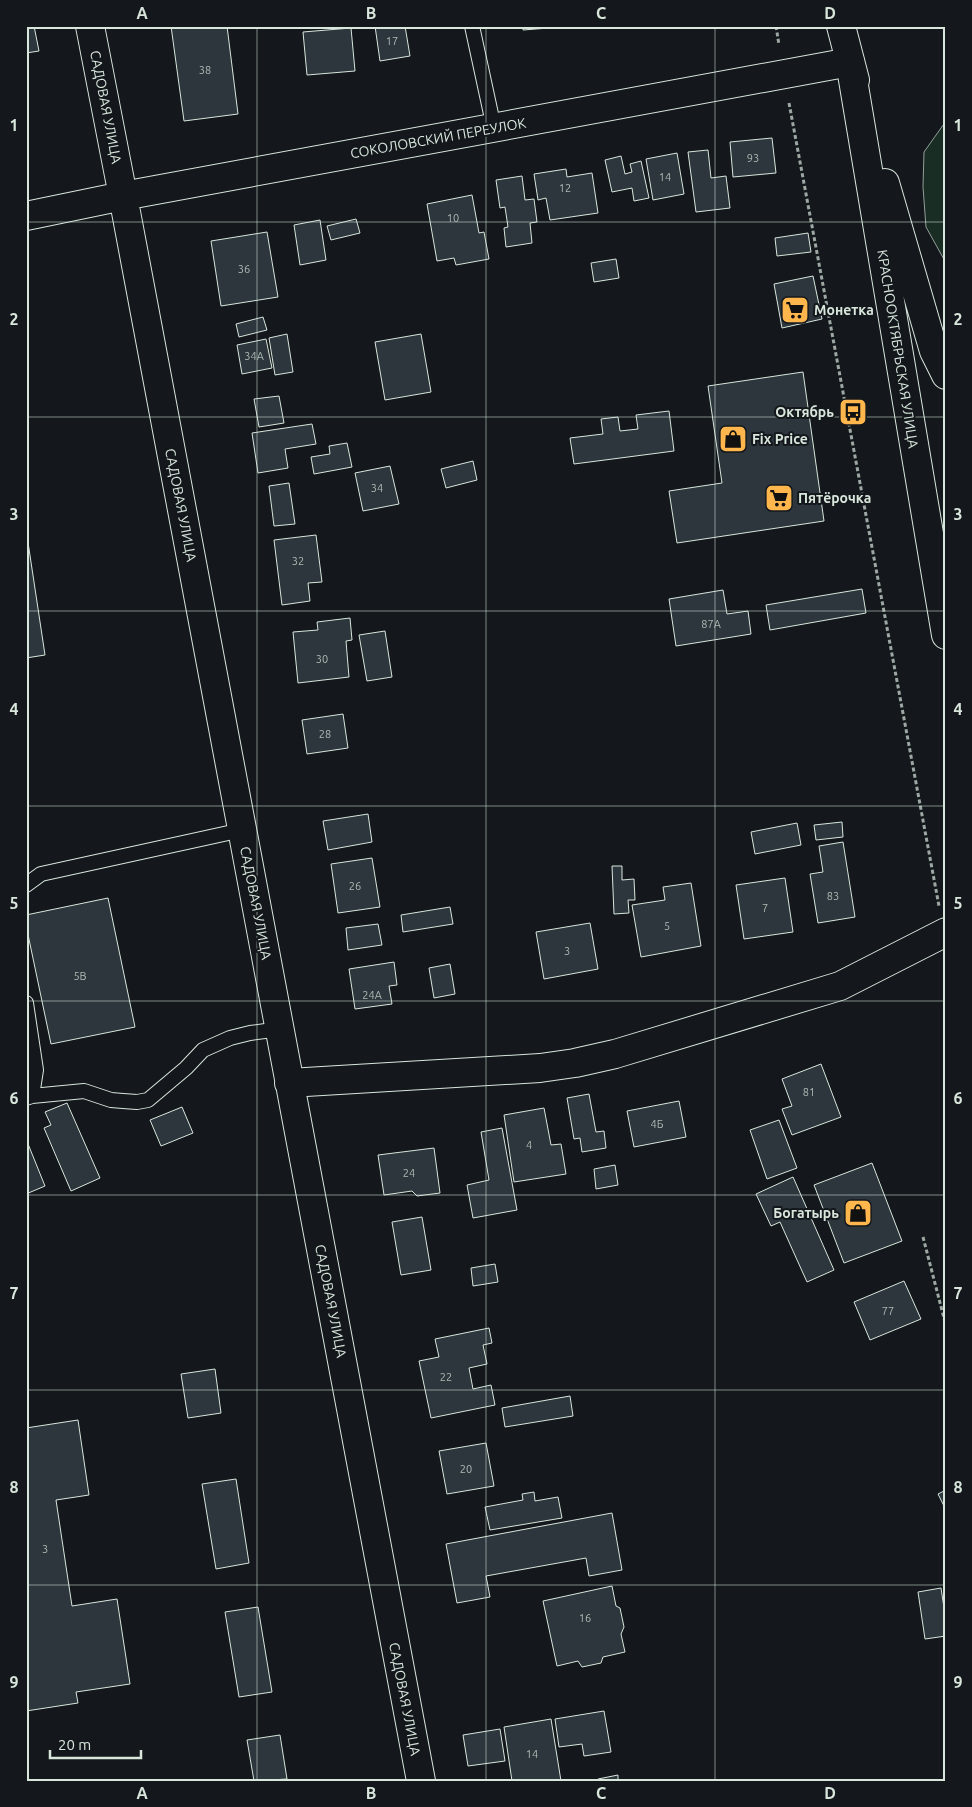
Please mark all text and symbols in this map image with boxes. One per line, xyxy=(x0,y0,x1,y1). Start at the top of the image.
text: A xyxy=(136,4,148,22)
text: B xyxy=(366,4,376,22)
text: C xyxy=(596,4,606,22)
text: D xyxy=(824,4,836,22)
house number: 17 xyxy=(386,35,398,47)
street label: САДОВАЯ УЛИЦА xyxy=(87,49,125,165)
house number: 38 xyxy=(199,64,211,76)
street label: СОКОЛОВСКИЙ ПЕРЕУЛОК xyxy=(349,114,528,161)
text: 1 xyxy=(9,116,19,134)
text: 1 xyxy=(953,116,963,134)
house number: 93 xyxy=(747,152,759,164)
house number: 14 xyxy=(659,171,671,183)
house number: 12 xyxy=(559,182,571,194)
house number: 10 xyxy=(447,212,459,224)
street label: КРАСНООКТЯБРЬСКАЯ УЛИЦА xyxy=(874,248,922,450)
house number: 36 xyxy=(238,263,250,275)
supermarket icon: Монетка xyxy=(780,295,810,325)
place label: Монетка xyxy=(814,302,874,318)
text: 2 xyxy=(9,310,19,328)
text: 2 xyxy=(953,310,963,328)
house number: 34А xyxy=(244,350,265,362)
bus stop icon: Октябрь xyxy=(838,397,868,427)
place label: Октябрь xyxy=(775,404,834,420)
shop icon: Fix Price xyxy=(718,424,748,454)
place label: Fix Price xyxy=(752,431,808,447)
street label: САДОВАЯ УЛИЦА xyxy=(162,447,200,563)
house number: 34 xyxy=(371,482,383,494)
supermarket icon: Пятёрочка xyxy=(764,483,794,513)
place label: Пятёрочка xyxy=(798,490,871,506)
text: 3 xyxy=(9,505,19,523)
text: 3 xyxy=(953,505,963,523)
house number: 32 xyxy=(292,555,304,567)
house number: 87А xyxy=(701,618,722,630)
house number: 30 xyxy=(316,653,328,665)
text: 4 xyxy=(9,700,19,718)
text: 4 xyxy=(953,700,963,718)
house number: 28 xyxy=(319,728,331,740)
street label: САДОВАЯ УЛИЦА xyxy=(237,845,275,961)
house number: 26 xyxy=(349,880,361,892)
house number: 83 xyxy=(827,890,839,902)
text: 5 xyxy=(9,894,19,912)
text: 5 xyxy=(953,894,963,912)
house number: 7 xyxy=(762,902,768,914)
house number: 5 xyxy=(664,920,670,932)
house number: 3 xyxy=(564,945,570,957)
house number: 5В xyxy=(73,970,87,982)
house number: 24А xyxy=(362,989,383,1001)
house number: 81 xyxy=(803,1086,815,1098)
text: 6 xyxy=(9,1089,19,1107)
text: 6 xyxy=(953,1089,963,1107)
house number: 4Б xyxy=(651,1118,664,1130)
house number: 4 xyxy=(526,1139,532,1151)
house number: 24 xyxy=(403,1167,415,1179)
shop icon: Богатырь xyxy=(843,1198,873,1228)
place label: Богатырь xyxy=(773,1205,839,1221)
street label: САДОВАЯ УЛИЦА xyxy=(312,1243,350,1359)
text: 7 xyxy=(9,1284,19,1302)
text: 7 xyxy=(953,1284,963,1302)
house number: 77 xyxy=(882,1305,894,1317)
house number: 22 xyxy=(440,1371,452,1383)
house number: 20 xyxy=(460,1463,472,1475)
text: 8 xyxy=(9,1478,19,1496)
text: 8 xyxy=(953,1478,963,1496)
house number: 3 xyxy=(42,1543,48,1555)
house number: 16 xyxy=(579,1612,591,1624)
street label: САДОВАЯ УЛИЦА xyxy=(386,1641,424,1757)
text: 9 xyxy=(9,1673,19,1691)
text: 9 xyxy=(953,1673,963,1691)
scale bar xyxy=(50,1727,141,1759)
text: 20 m xyxy=(58,1736,91,1753)
house number: 14 xyxy=(526,1748,538,1760)
text: A xyxy=(136,1784,148,1802)
text: B xyxy=(366,1784,376,1802)
text: C xyxy=(596,1784,606,1802)
text: D xyxy=(824,1784,836,1802)

